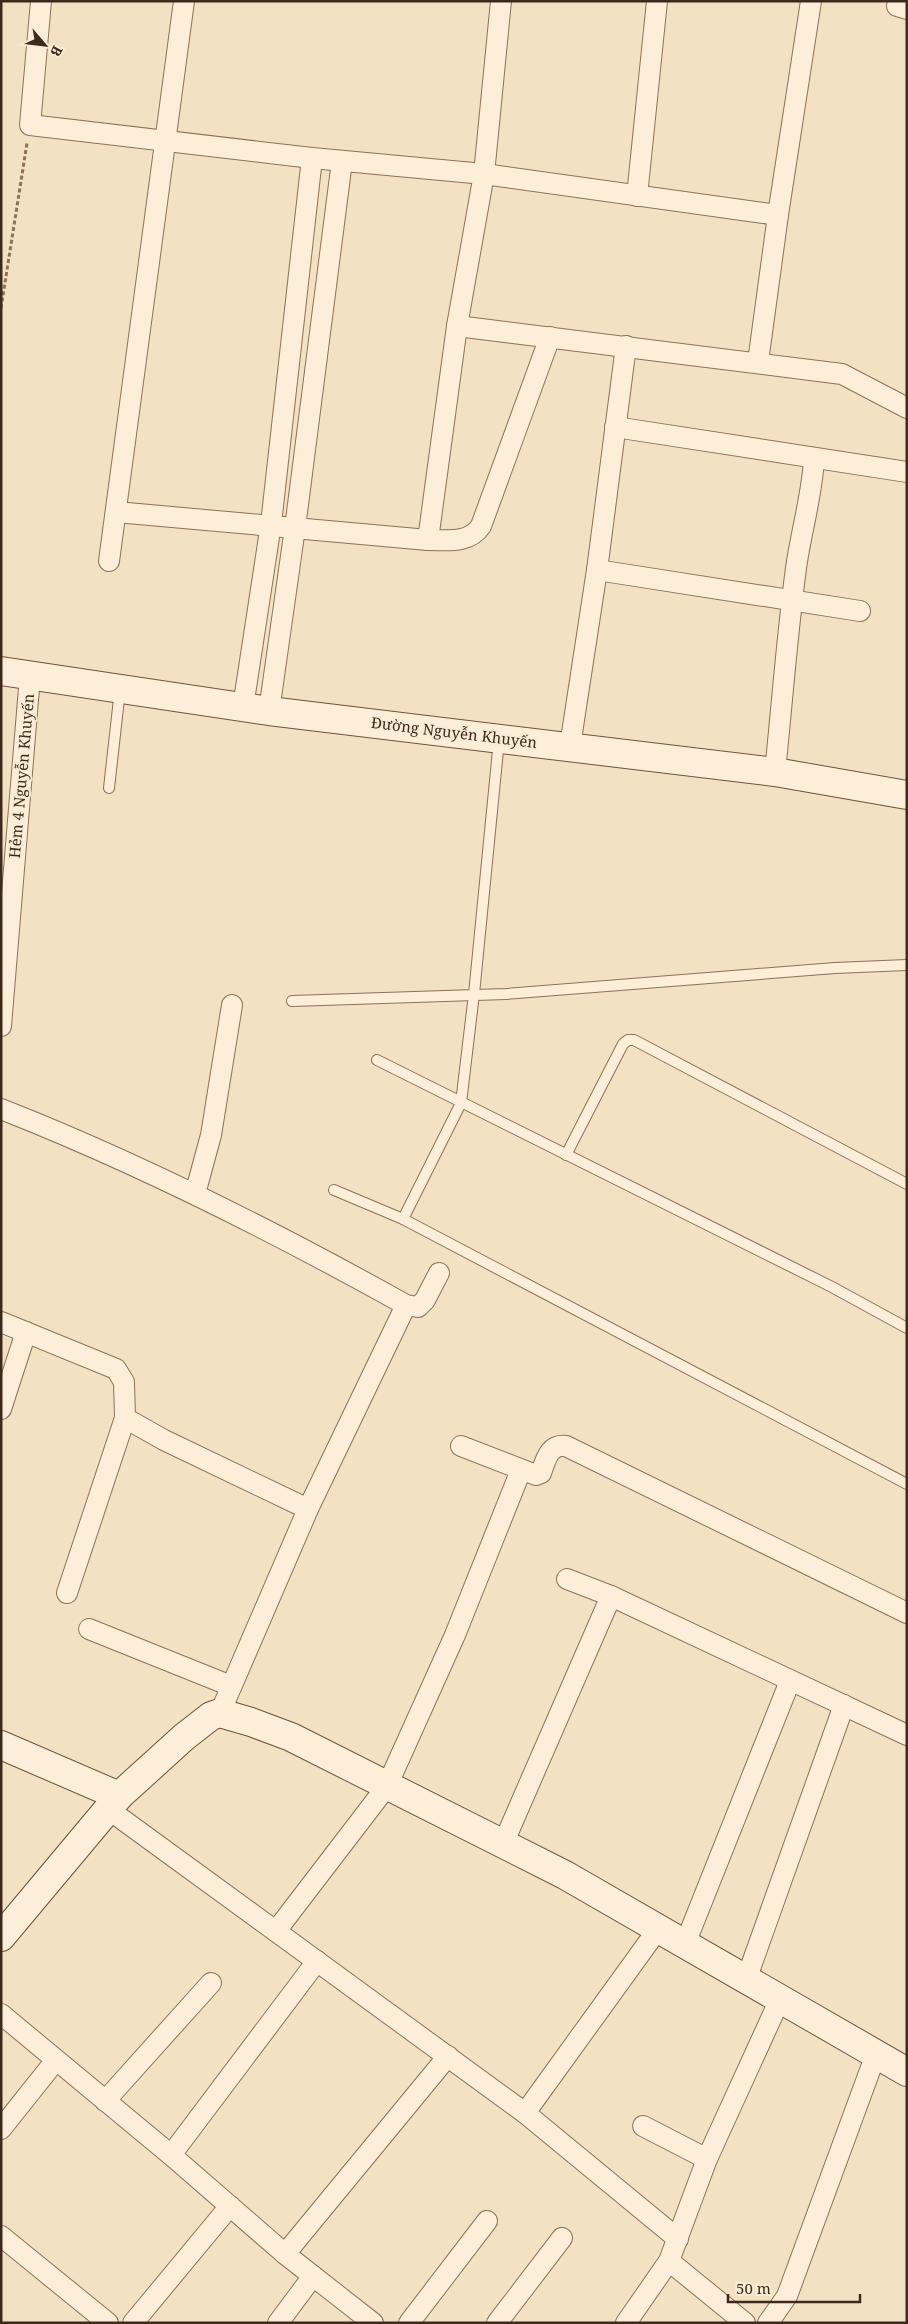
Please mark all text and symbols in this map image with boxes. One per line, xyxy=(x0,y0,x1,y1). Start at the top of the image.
north arrow xyxy=(20,20,70,70)
text: B xyxy=(46,43,68,60)
street label: Hẻm 4 Nguyễn Khuyến xyxy=(4,692,38,859)
street label: Đường Nguyễn Khuyến xyxy=(370,712,539,752)
scale bar xyxy=(728,2272,860,2304)
text: 50 m xyxy=(736,2278,771,2298)

